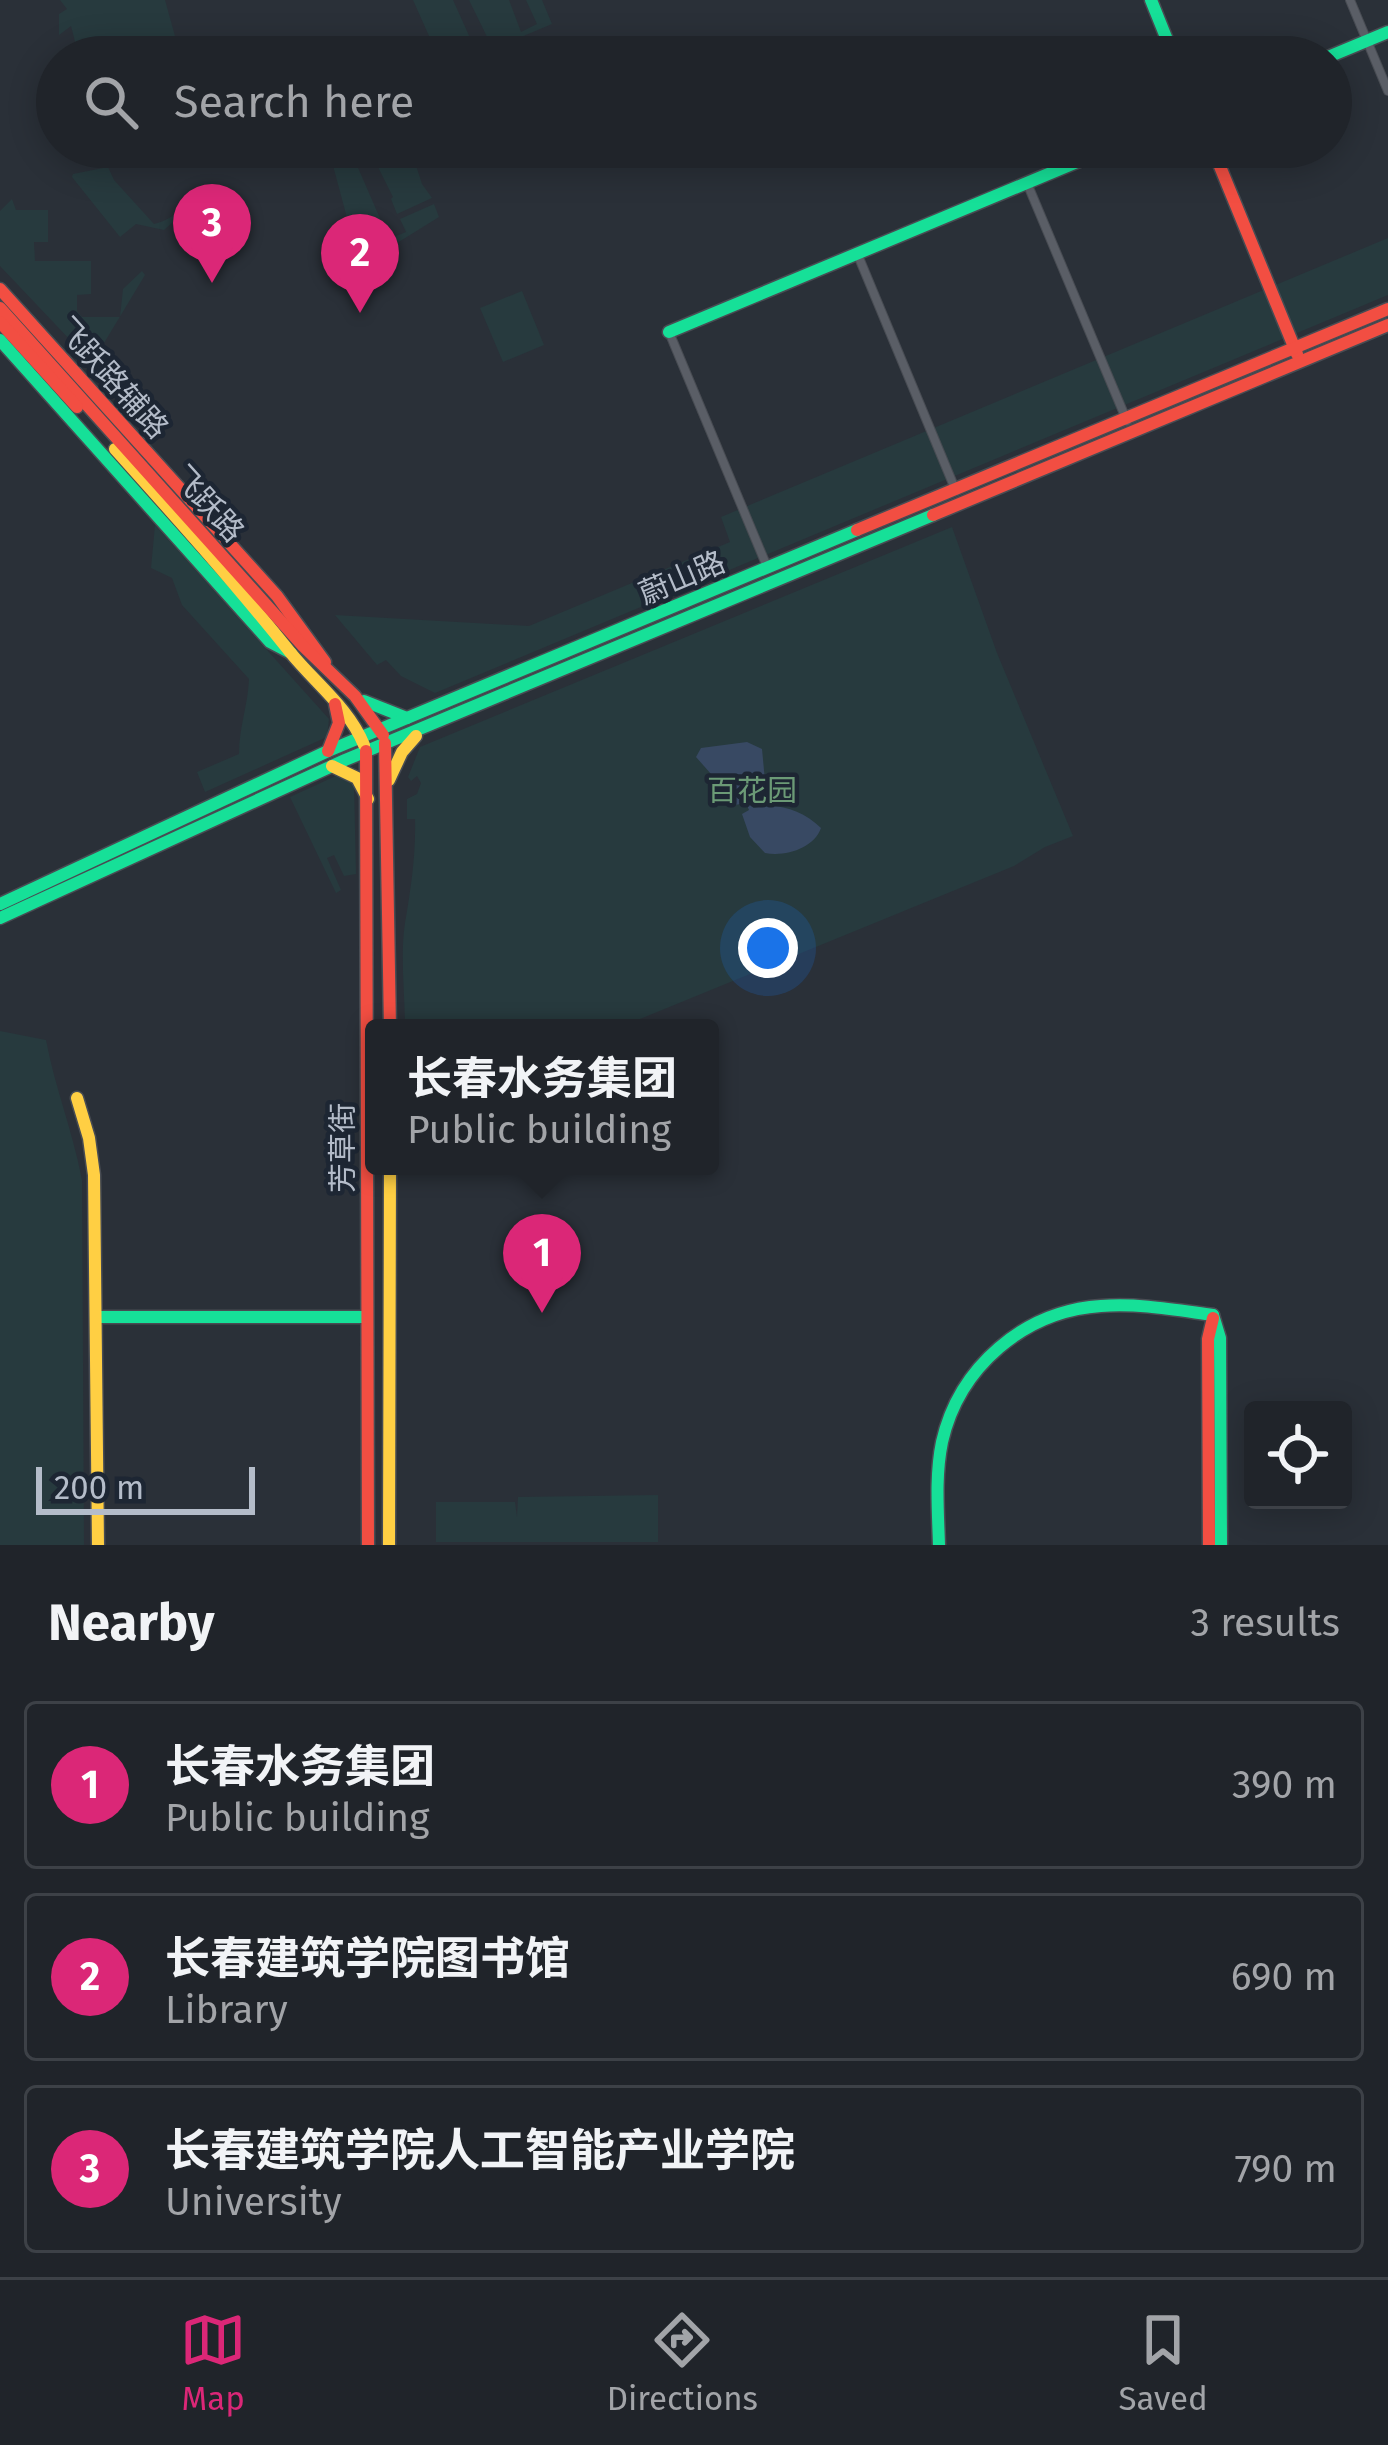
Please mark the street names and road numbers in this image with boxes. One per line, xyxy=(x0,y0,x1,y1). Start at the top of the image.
street label: 飞跃路辅路 xyxy=(48,310,176,446)
street label: 飞跃路 xyxy=(165,459,251,549)
street label: 蔚山路 xyxy=(634,544,730,612)
street label: 芳草街 xyxy=(325,1103,361,1193)

